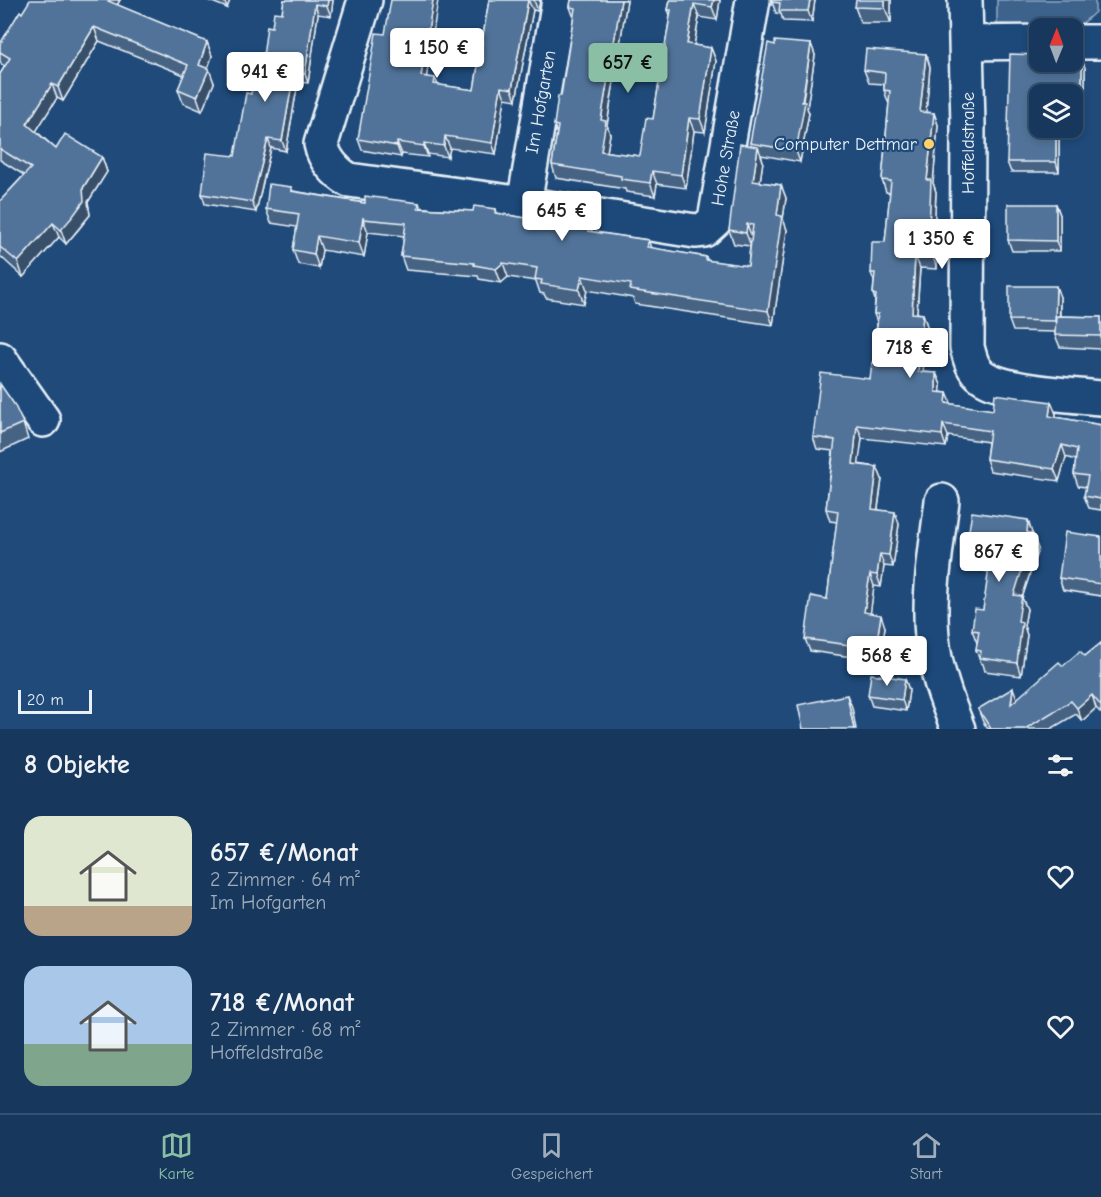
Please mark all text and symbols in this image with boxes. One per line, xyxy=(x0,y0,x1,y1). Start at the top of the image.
north arrow xyxy=(1029,18,1083,72)
map controls xyxy=(1029,18,1083,138)
pin: 1 150 € xyxy=(382,28,492,79)
text: 1 150 € xyxy=(404,36,470,59)
pin: 657 € xyxy=(586,43,670,94)
street label: Im Hofgarten xyxy=(522,49,560,155)
text: 657 € xyxy=(603,51,653,74)
pin: 941 € xyxy=(223,52,307,103)
text: 941 € xyxy=(241,60,289,83)
button: layers xyxy=(1029,84,1083,138)
street label: Hoffeldstraße xyxy=(958,92,979,194)
street label: Hohe Straße xyxy=(707,108,745,208)
place label: Computer Dettmar xyxy=(774,134,918,155)
marker: Computer Dettmar xyxy=(922,137,936,151)
pin: 645 € xyxy=(520,191,604,242)
text: 645 € xyxy=(536,199,588,222)
pin: 1 350 € xyxy=(887,219,997,270)
text: 1 350 € xyxy=(908,227,976,250)
pin: 718 € xyxy=(868,328,952,379)
text: 718 € xyxy=(886,336,934,359)
pin: 867 € xyxy=(957,532,1041,583)
text: 867 € xyxy=(974,540,1024,563)
pin: 568 € xyxy=(845,636,929,687)
text: 568 € xyxy=(861,644,913,667)
scale bar xyxy=(18,687,92,714)
text: 20 m xyxy=(27,691,64,709)
icon: filters xyxy=(1044,749,1077,782)
text: 8 Objekte xyxy=(24,750,130,780)
text: 657 €/Monat xyxy=(210,838,358,868)
icon: home xyxy=(72,840,144,912)
icon: heart xyxy=(1044,860,1077,893)
text: 2 Zimmer · 64 m² xyxy=(210,868,360,891)
text: Im Hofgarten xyxy=(210,891,326,914)
text: 718 €/Monat xyxy=(210,988,354,1018)
icon: home xyxy=(72,990,144,1062)
icon: heart xyxy=(1044,1010,1077,1043)
text: 2 Zimmer · 68 m² xyxy=(210,1018,361,1041)
text: Hoffeldstraße xyxy=(210,1041,323,1064)
tab: Karte xyxy=(158,1129,194,1183)
tab: Gespeichert xyxy=(511,1129,593,1183)
tab: Start xyxy=(910,1129,943,1183)

